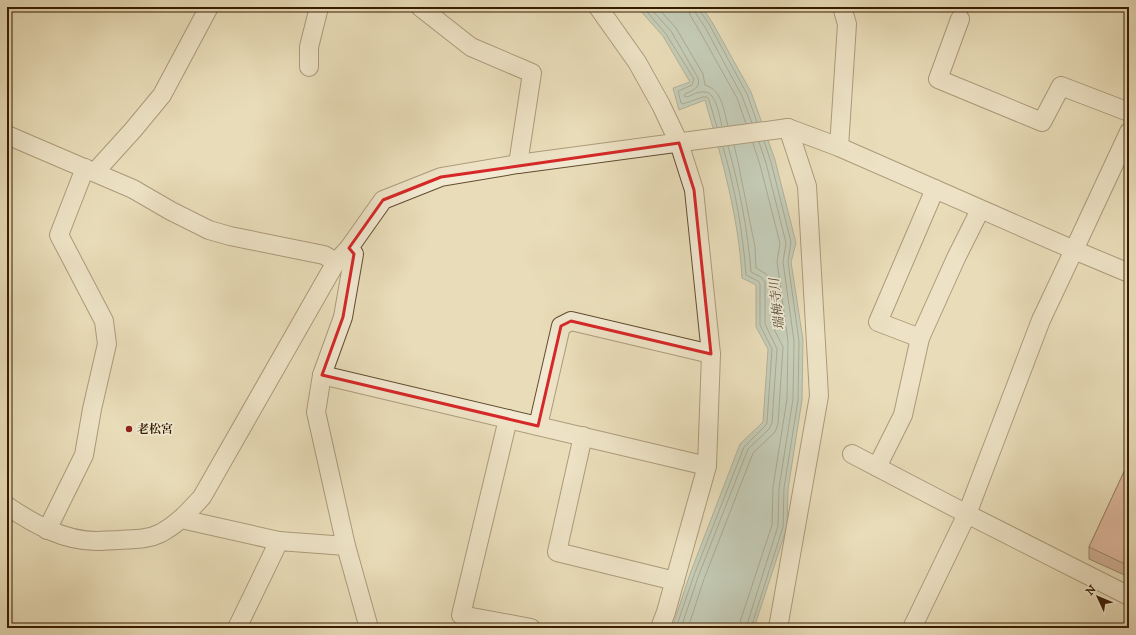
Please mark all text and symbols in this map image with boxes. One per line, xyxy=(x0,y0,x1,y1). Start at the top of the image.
water label: 瑞梅寺川 xyxy=(766,275,788,331)
place label: 老松宮 xyxy=(137,422,173,437)
marker: 老松宮 xyxy=(124,424,134,434)
north arrow xyxy=(1078,577,1118,617)
text: N xyxy=(1083,583,1100,599)

